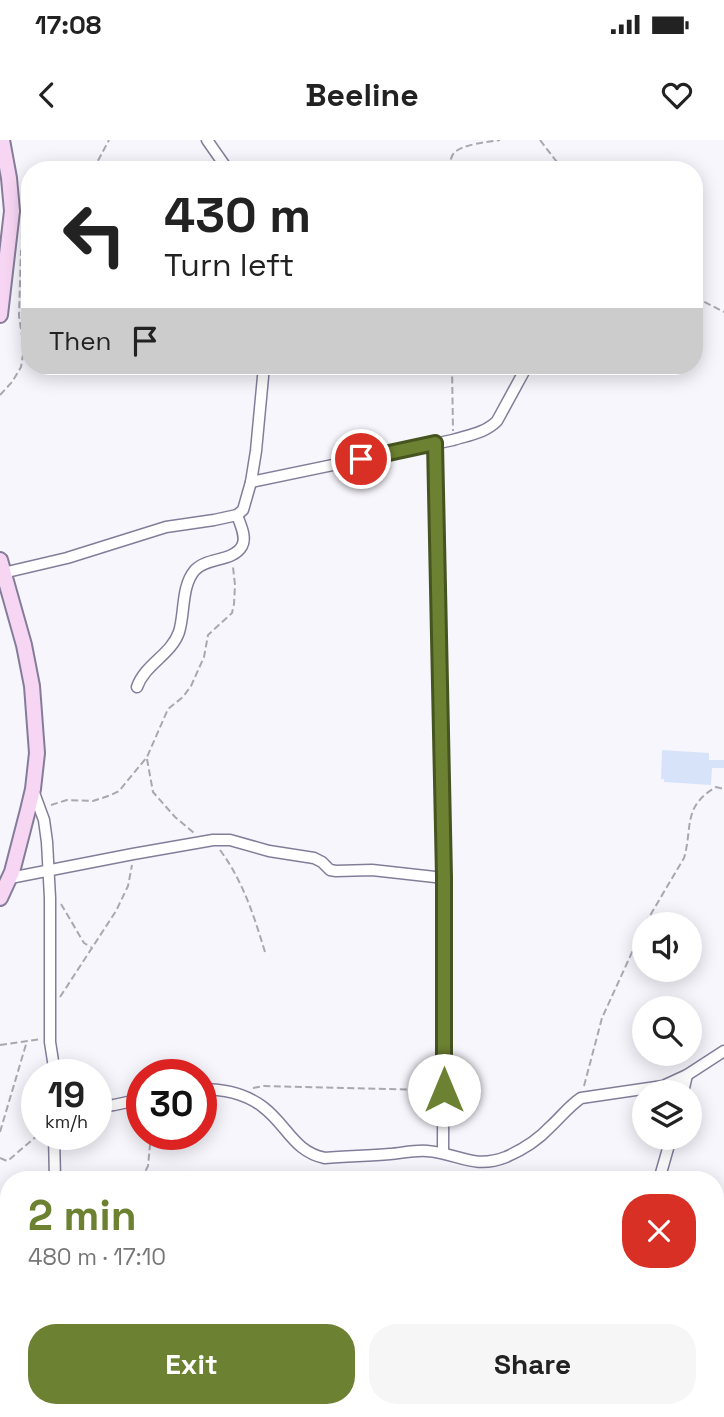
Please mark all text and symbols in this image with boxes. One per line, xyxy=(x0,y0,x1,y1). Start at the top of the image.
text: 17:08 xyxy=(35,8,101,42)
text: Beeline xyxy=(305,75,419,115)
icon: back xyxy=(28,76,66,114)
icon: heart xyxy=(658,76,696,114)
text: 430 m xyxy=(164,184,311,246)
icon: left xyxy=(49,189,140,280)
text: Turn left xyxy=(164,245,294,285)
icon: arrive xyxy=(126,322,164,360)
text: Then xyxy=(49,324,112,358)
pin xyxy=(331,429,391,489)
icon: arrive xyxy=(342,440,380,478)
map controls xyxy=(632,912,702,1150)
button: sound xyxy=(632,912,702,982)
button: search xyxy=(632,996,702,1066)
position arrow xyxy=(407,1053,481,1127)
speed limit sign: 30 xyxy=(126,1059,217,1150)
text: 19 xyxy=(48,1073,85,1117)
button: layers xyxy=(632,1080,702,1150)
text: km/h xyxy=(45,1110,88,1133)
text: 2 min xyxy=(28,1189,137,1242)
button: close xyxy=(622,1194,696,1268)
text: 480 m · 17:10 xyxy=(28,1242,166,1272)
button: Exit xyxy=(28,1324,355,1404)
button: Share xyxy=(369,1324,696,1404)

